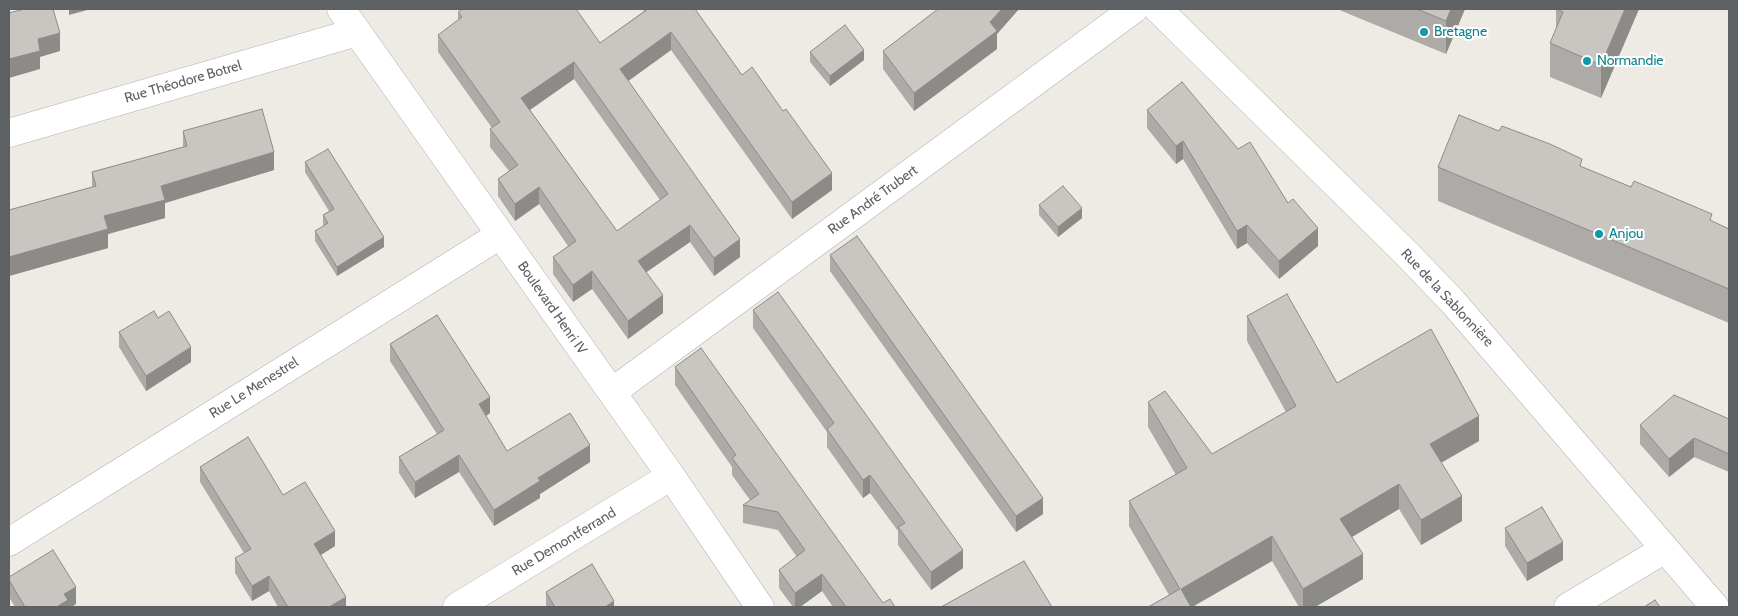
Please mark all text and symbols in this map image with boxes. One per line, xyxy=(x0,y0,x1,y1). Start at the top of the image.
place label: Bretagne xyxy=(1434,24,1487,40)
marker: Bretagne xyxy=(1418,26,1430,38)
place label: Normandie xyxy=(1597,53,1664,69)
marker: Normandie xyxy=(1581,55,1593,67)
street label: Rue Théodore Botrel xyxy=(122,57,244,107)
street label: Rue André Trubert xyxy=(825,162,921,238)
place label: Anjou xyxy=(1609,226,1643,242)
marker: Anjou xyxy=(1593,228,1605,240)
street label: Rue de la Sablonnière xyxy=(1397,245,1497,351)
street label: Boulevard Henri IV xyxy=(514,258,590,358)
street label: Rue Le Menestrel xyxy=(206,354,302,422)
street label: Rue Demontferrand xyxy=(509,504,619,580)

